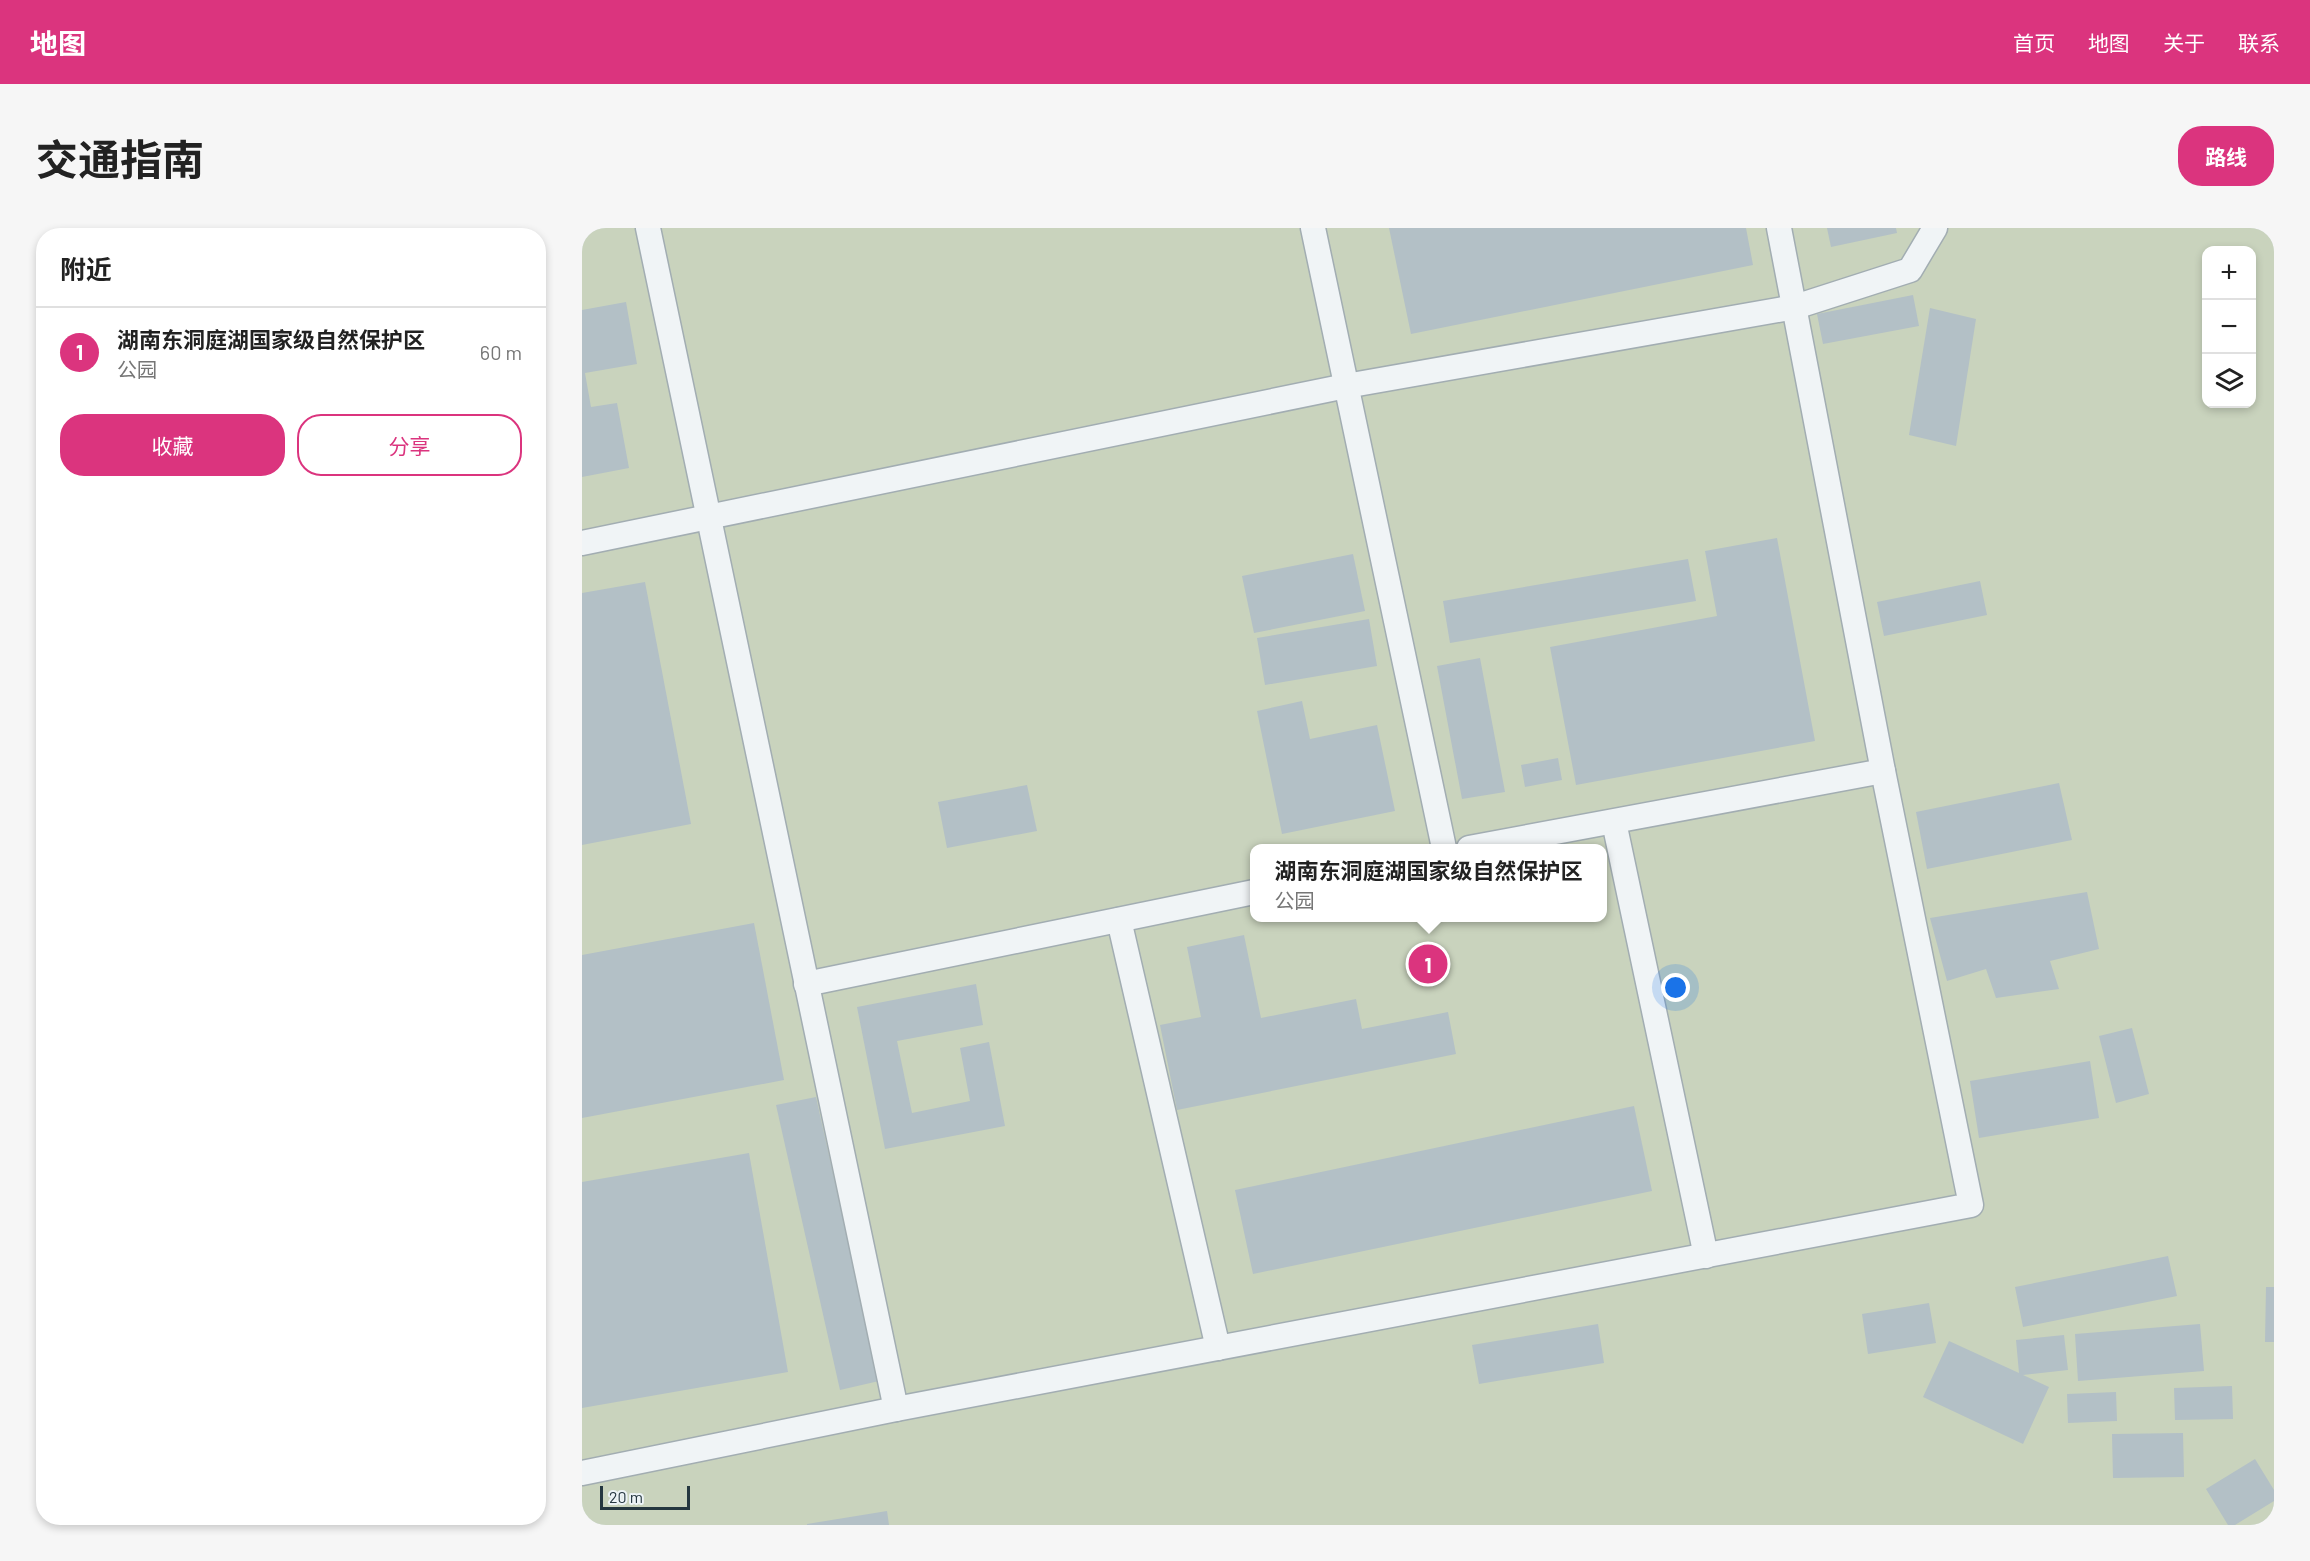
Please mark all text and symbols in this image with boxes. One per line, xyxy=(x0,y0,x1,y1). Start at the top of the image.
text: 地图 xyxy=(30,26,86,60)
text: 首页 xyxy=(2013,30,2055,55)
text: 地图 xyxy=(2088,30,2130,55)
text: 关于 xyxy=(2163,30,2205,55)
text: 联系 xyxy=(2238,30,2280,55)
button: 路线 xyxy=(2178,126,2274,186)
text: 交通指南 xyxy=(36,133,204,183)
map controls xyxy=(2202,246,2256,408)
button: + xyxy=(2202,246,2256,300)
text: 附近 xyxy=(60,253,112,284)
button: − xyxy=(2202,300,2256,354)
text: 湖南东洞庭湖国家级自然保护区 xyxy=(117,326,425,352)
text: 1 xyxy=(76,340,83,364)
text: 60 m xyxy=(480,340,522,364)
button: layers xyxy=(2202,354,2256,408)
text: 公园 xyxy=(117,357,157,381)
button: 收藏 xyxy=(60,414,285,476)
button: 分享 xyxy=(297,414,522,476)
popup xyxy=(1250,844,1607,922)
text: 湖南东洞庭湖国家级自然保护区 xyxy=(1274,857,1583,883)
text: 公园 xyxy=(1274,888,1314,912)
pin: 1 xyxy=(1408,942,1448,986)
your location xyxy=(1661,973,1690,1002)
scale bar xyxy=(600,1483,690,1510)
text: 20 m xyxy=(609,1487,643,1506)

